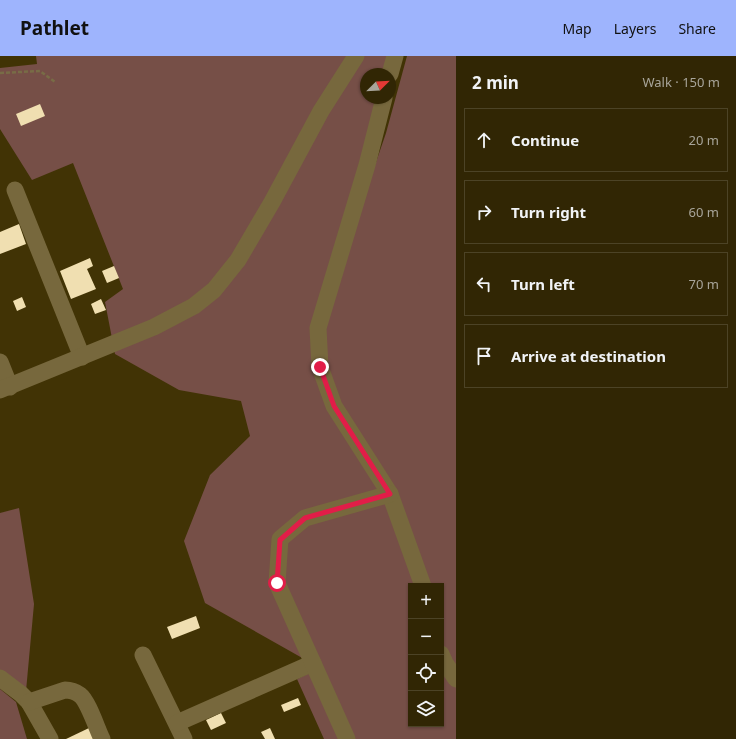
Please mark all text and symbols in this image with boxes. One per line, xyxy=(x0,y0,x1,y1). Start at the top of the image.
text: Pathlet xyxy=(20,15,89,41)
text: Map xyxy=(563,19,592,38)
text: Layers xyxy=(614,19,656,38)
text: Share xyxy=(678,19,716,38)
north arrow xyxy=(360,68,396,104)
text: 2 min xyxy=(472,71,519,94)
text: Walk · 150 m xyxy=(642,73,720,91)
icon: ahead xyxy=(473,129,495,151)
text: Continue xyxy=(511,130,579,150)
text: 20 m xyxy=(689,131,719,149)
icon: right xyxy=(473,201,495,223)
text: Turn right xyxy=(511,202,586,222)
text: 60 m xyxy=(689,203,719,221)
icon: left xyxy=(473,273,495,295)
text: Turn left xyxy=(511,274,575,294)
text: 70 m xyxy=(689,275,719,293)
icon: arrive xyxy=(473,345,495,367)
text: Arrive at destination xyxy=(511,346,666,366)
route end xyxy=(311,358,329,376)
route start xyxy=(268,574,286,592)
map controls xyxy=(408,583,444,727)
button: + xyxy=(408,583,444,619)
button: − xyxy=(408,619,444,655)
button: locate xyxy=(408,655,444,691)
button: layers xyxy=(408,691,444,727)

